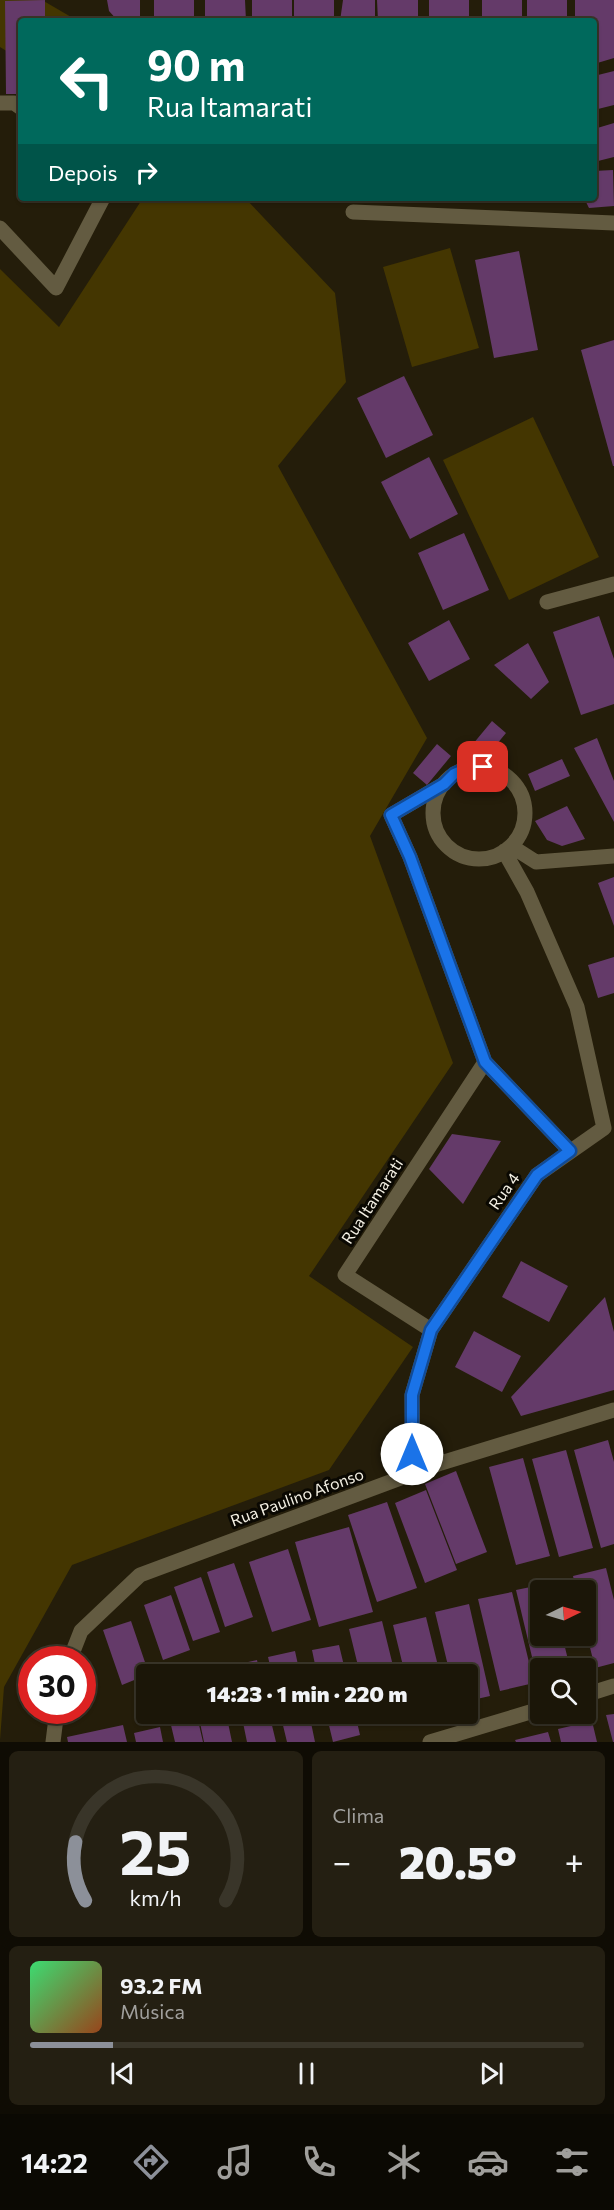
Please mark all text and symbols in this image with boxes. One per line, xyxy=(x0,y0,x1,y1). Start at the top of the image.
text: 90 m xyxy=(147,38,246,90)
icon: left xyxy=(48,42,126,120)
text: Rua Itamarati xyxy=(147,90,312,123)
icon: right xyxy=(130,156,163,189)
text: Depois xyxy=(48,159,118,186)
pin xyxy=(457,741,508,792)
icon: arrive xyxy=(466,750,499,783)
street label: Rua Itamarati xyxy=(337,1154,406,1247)
street label: Rua 4 xyxy=(484,1168,523,1213)
position arrow xyxy=(380,1422,444,1486)
street label: Rua Paulino Afonso xyxy=(228,1464,366,1529)
north arrow xyxy=(530,1580,596,1646)
map controls xyxy=(530,1580,596,1724)
speed limit sign: 30 xyxy=(18,1646,96,1724)
button: search xyxy=(530,1658,596,1724)
text: 14:23 · 1 min · 220 m xyxy=(206,1680,408,1707)
text: Clima xyxy=(333,1803,384,1827)
text: 25 xyxy=(120,1812,192,1888)
text: 20.5° xyxy=(399,1833,517,1888)
text: − xyxy=(333,1840,351,1881)
text: + xyxy=(565,1840,584,1881)
text: km/h xyxy=(130,1884,182,1910)
text: 93.2 FM xyxy=(120,1972,202,1999)
text: Música xyxy=(120,1999,185,2023)
icon: previous xyxy=(106,2057,139,2090)
icon: pause xyxy=(290,2057,323,2090)
icon: next xyxy=(475,2057,508,2090)
icon: directions xyxy=(130,2141,172,2183)
icon: music xyxy=(214,2141,256,2183)
icon: phone xyxy=(298,2141,340,2183)
icon: climate xyxy=(383,2141,425,2183)
icon: car xyxy=(467,2141,509,2183)
icon: filters xyxy=(551,2141,593,2183)
text: 14:22 xyxy=(21,2146,88,2179)

